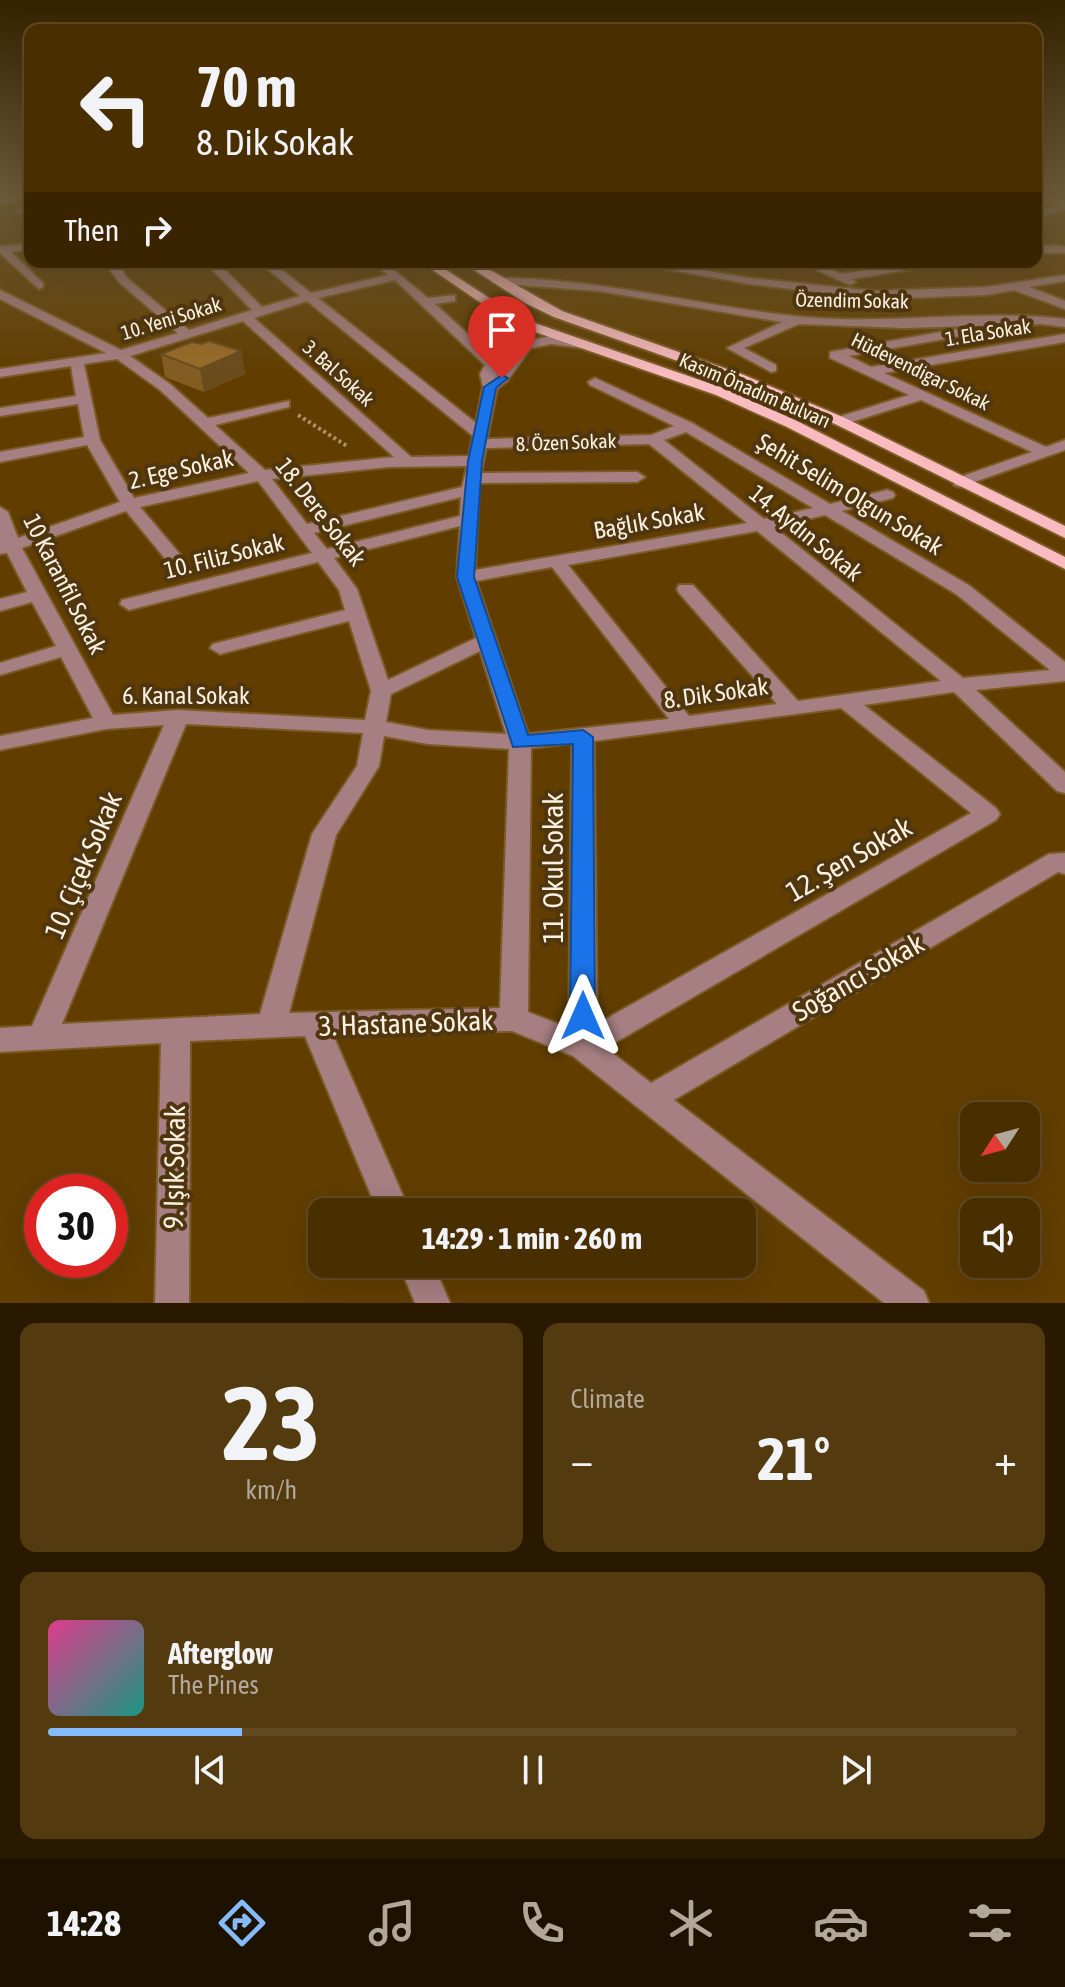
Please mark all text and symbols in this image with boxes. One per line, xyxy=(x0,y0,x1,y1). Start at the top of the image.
text: 70 m xyxy=(196,55,297,119)
icon: left xyxy=(64,56,168,160)
text: 8. Dik Sokak xyxy=(196,121,354,163)
icon: right xyxy=(135,208,179,252)
text: Then xyxy=(64,213,119,247)
street label: Özendim Sokak xyxy=(795,288,909,312)
street label: 10. Yeni Sokak xyxy=(118,292,224,344)
pin xyxy=(468,296,536,378)
icon: arrive xyxy=(480,308,524,352)
street label: 1. Ela Sokak xyxy=(944,314,1033,350)
street label: Hüdevendigar Sokak xyxy=(848,327,994,415)
street label: 3. Bal Sokak xyxy=(299,335,379,411)
street label: Kasım Önadım Bulvarı xyxy=(676,348,834,432)
street label: Şehit Selim Olgun Sokak xyxy=(752,428,948,560)
street label: 8. Özen Sokak xyxy=(515,429,617,455)
street label: 2. Ege Sokak xyxy=(126,444,236,494)
street label: 18. Dere Sokak xyxy=(271,453,372,572)
street label: 14. Aydın Sokak xyxy=(744,479,868,587)
street label: Bağlık Sokak xyxy=(591,498,707,544)
street label: 10 Karanfil Sokak xyxy=(18,510,112,659)
street label: 10. Filiz Sokak xyxy=(161,528,287,584)
street label: 8. Dik Sokak xyxy=(662,672,770,714)
street label: 6. Kanal Sokak xyxy=(122,682,250,709)
street label: 10. Çiçek Sokak xyxy=(38,787,128,943)
street label: 11. Okul Sokak xyxy=(537,792,569,944)
street label: 12. Şen Sokak xyxy=(781,810,917,908)
street label: Soğancı Sokak xyxy=(787,927,929,1027)
position arrow xyxy=(541,974,625,1058)
street label: 3. Hastane Sokak xyxy=(318,1004,494,1042)
north arrow xyxy=(960,1102,1040,1182)
map controls xyxy=(960,1102,1040,1278)
street label: 9. Işık Sokak xyxy=(157,1105,191,1229)
speed limit sign: 30 xyxy=(24,1174,128,1278)
button: sound xyxy=(960,1198,1040,1278)
text: 14:29 · 1 min · 260 m xyxy=(422,1221,642,1255)
text: 23 xyxy=(222,1363,320,1482)
text: Climate xyxy=(571,1384,645,1414)
text: 21° xyxy=(757,1424,830,1493)
text: − xyxy=(571,1434,593,1484)
text: + xyxy=(994,1434,1017,1484)
text: km/h xyxy=(245,1475,297,1505)
text: Afterglow xyxy=(168,1636,273,1670)
text: The Pines xyxy=(168,1670,259,1700)
icon: previous xyxy=(188,1748,232,1792)
icon: pause xyxy=(511,1748,555,1792)
icon: next xyxy=(834,1748,878,1792)
icon: directions xyxy=(214,1895,270,1951)
icon: music xyxy=(364,1895,420,1951)
icon: phone xyxy=(514,1895,570,1951)
icon: climate xyxy=(663,1895,719,1951)
icon: car xyxy=(813,1895,869,1951)
icon: filters xyxy=(962,1895,1018,1951)
text: 14:28 xyxy=(47,1902,121,1944)

